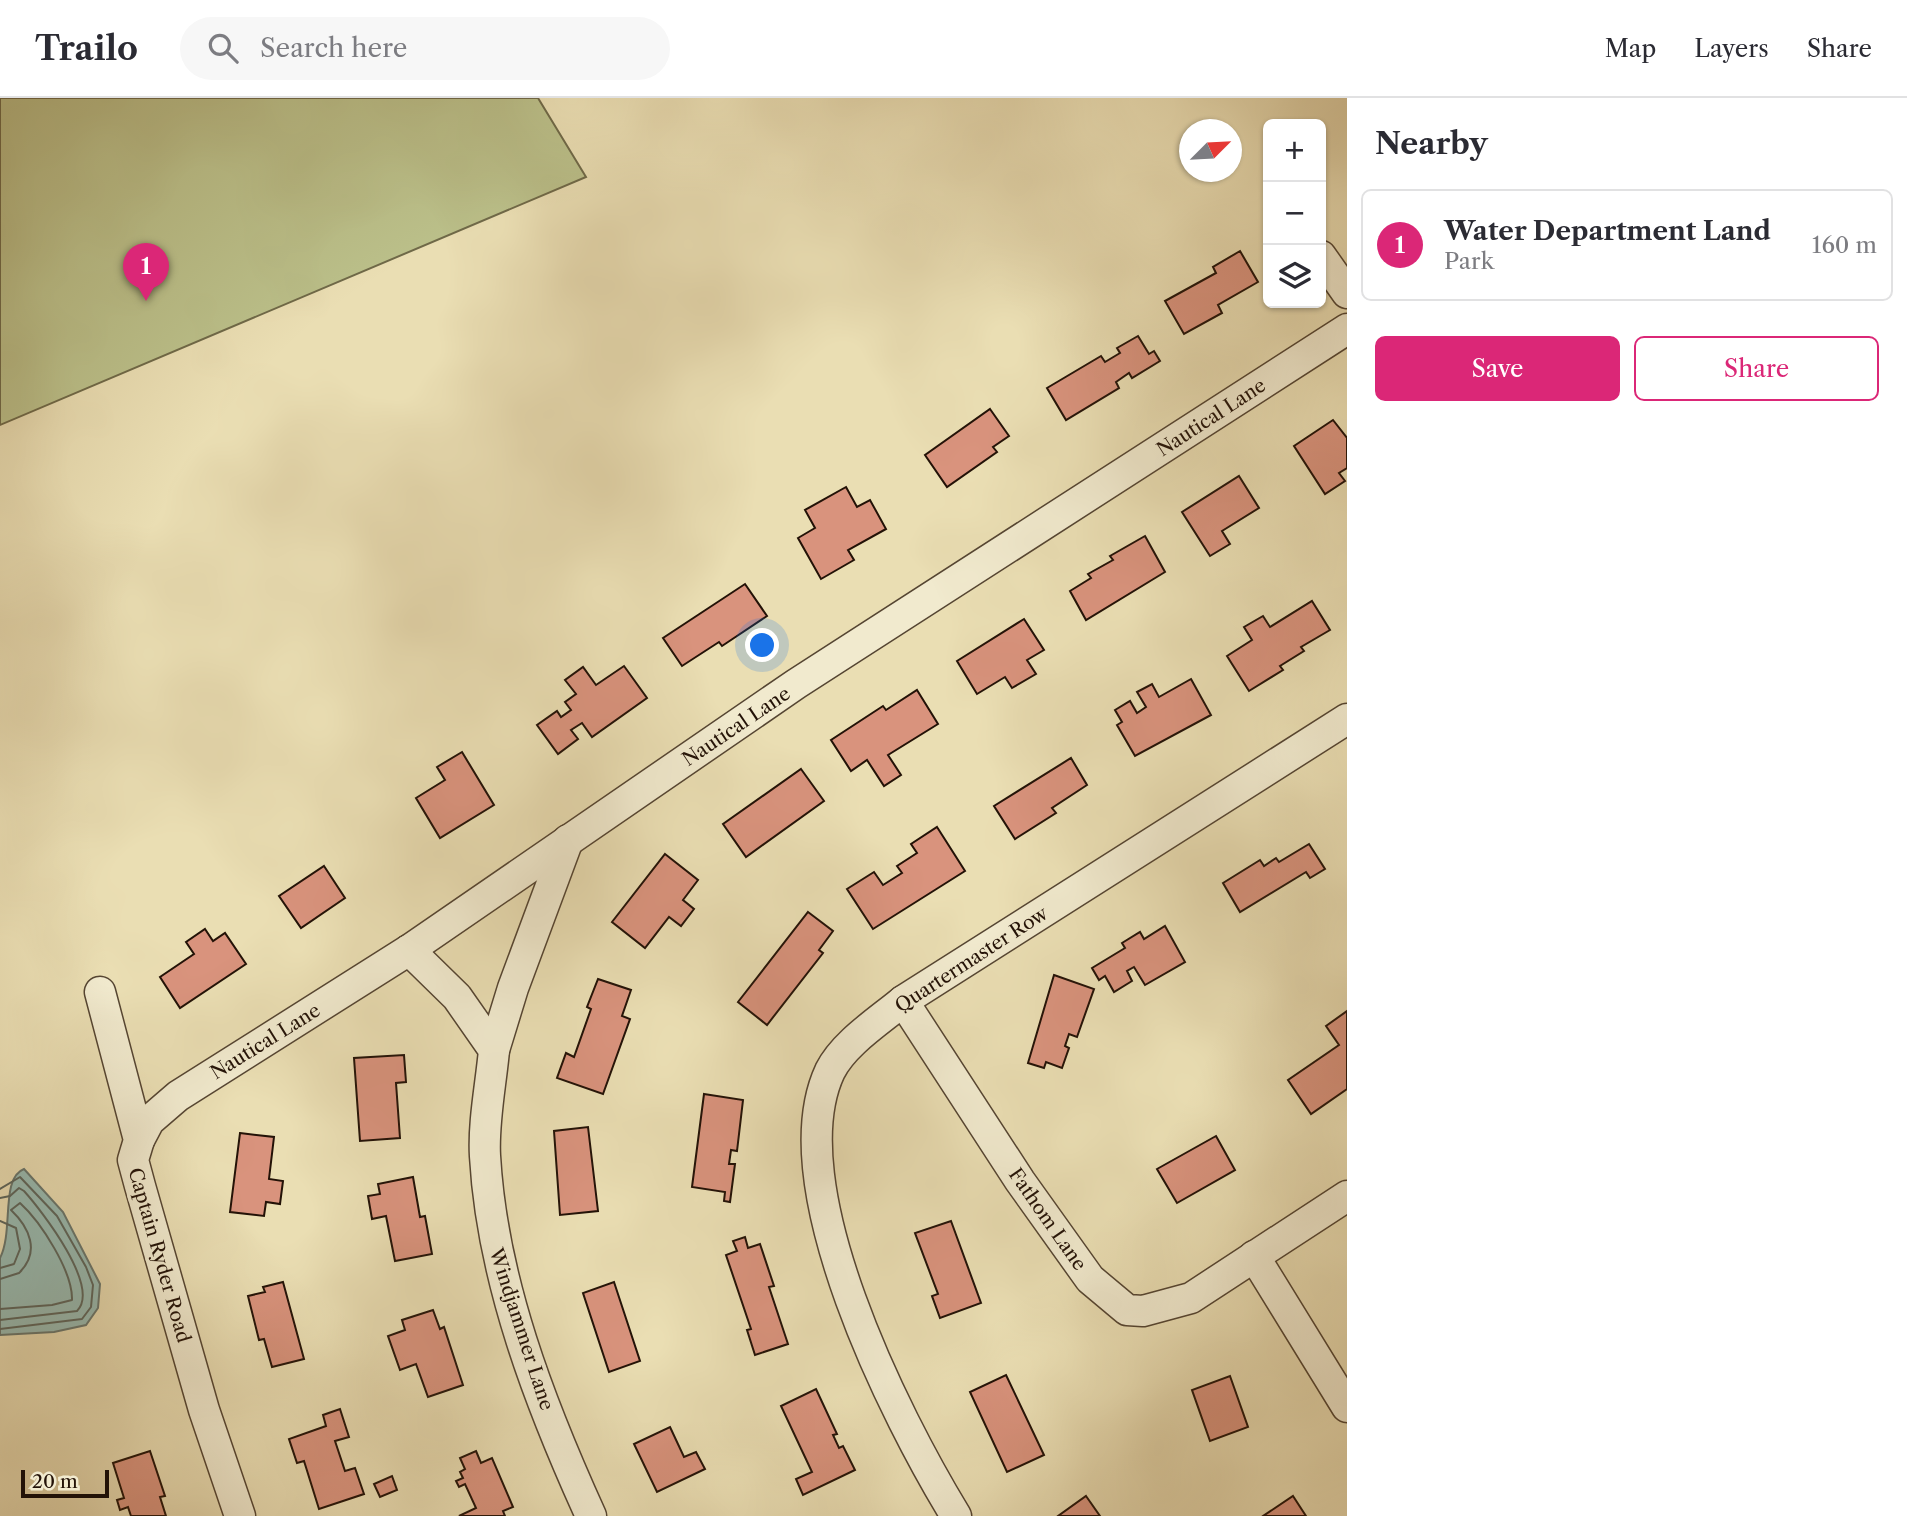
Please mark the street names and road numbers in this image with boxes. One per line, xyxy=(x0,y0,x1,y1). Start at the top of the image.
street label: Nautical Lane xyxy=(1153,374,1270,461)
street label: Nautical Lane xyxy=(678,682,795,771)
street label: Quartermaster Row xyxy=(891,901,1052,1017)
street label: Nautical Lane xyxy=(206,999,324,1084)
street label: Fathom Lane xyxy=(1004,1164,1091,1275)
street label: Captain Ryder Road xyxy=(124,1165,196,1346)
street label: Windjammer Lane xyxy=(484,1244,559,1413)

